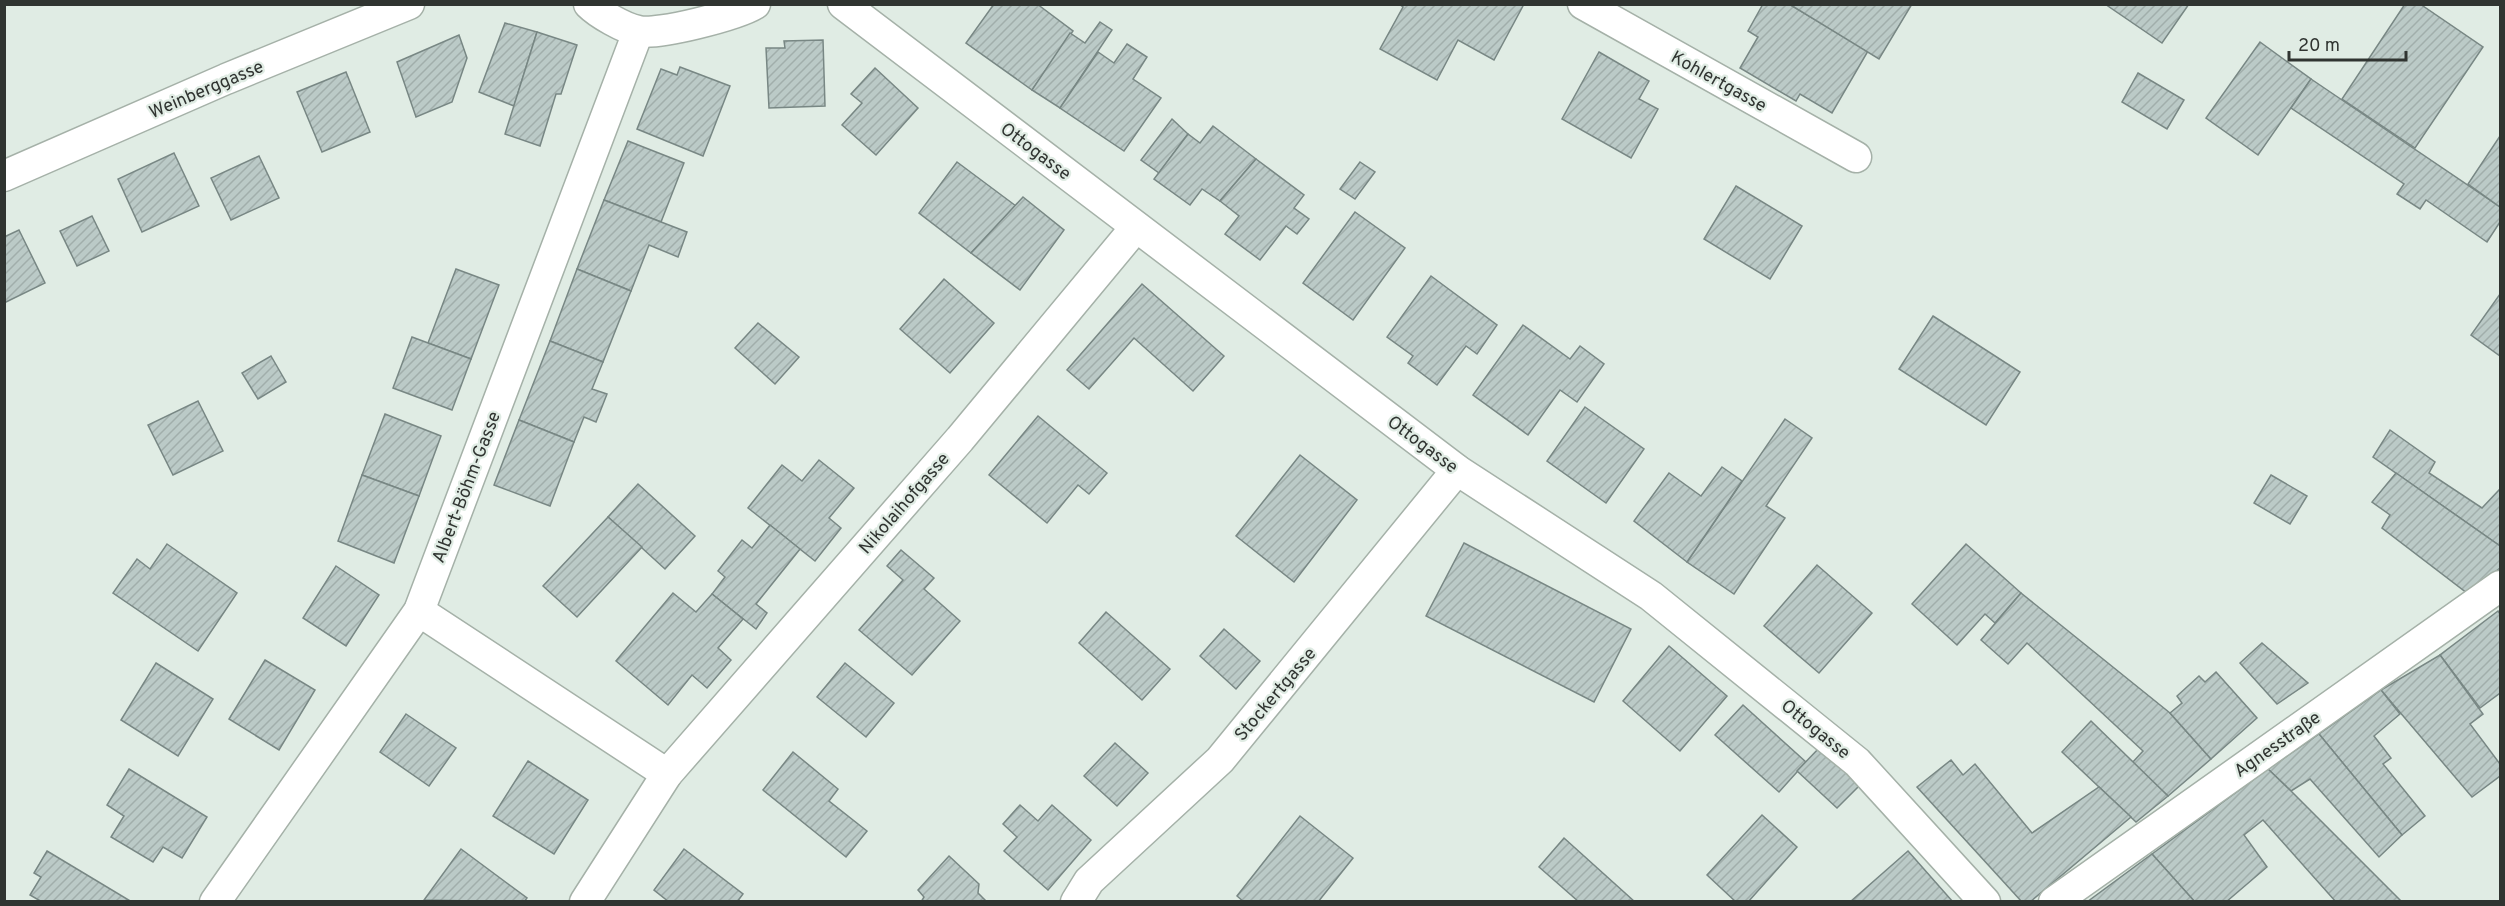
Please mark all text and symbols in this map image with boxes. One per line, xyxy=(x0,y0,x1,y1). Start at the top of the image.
scale bar xyxy=(2289,24,2406,62)
text: 20 m xyxy=(2298,35,2340,58)
street label: Kohlertgasse xyxy=(1666,47,1770,118)
street label: Weinberggasse xyxy=(146,56,267,125)
street label: Ottogasse xyxy=(995,118,1075,186)
street label: Albert-Böhm-Gasse xyxy=(428,409,507,567)
street label: Ottogasse xyxy=(1382,411,1462,479)
street label: Nikolaihofgasse xyxy=(855,448,956,559)
street label: Stockertgasse xyxy=(1230,643,1322,747)
street label: Ottogasse xyxy=(1776,695,1854,765)
street label: Agnesstraße xyxy=(2230,707,2326,784)

